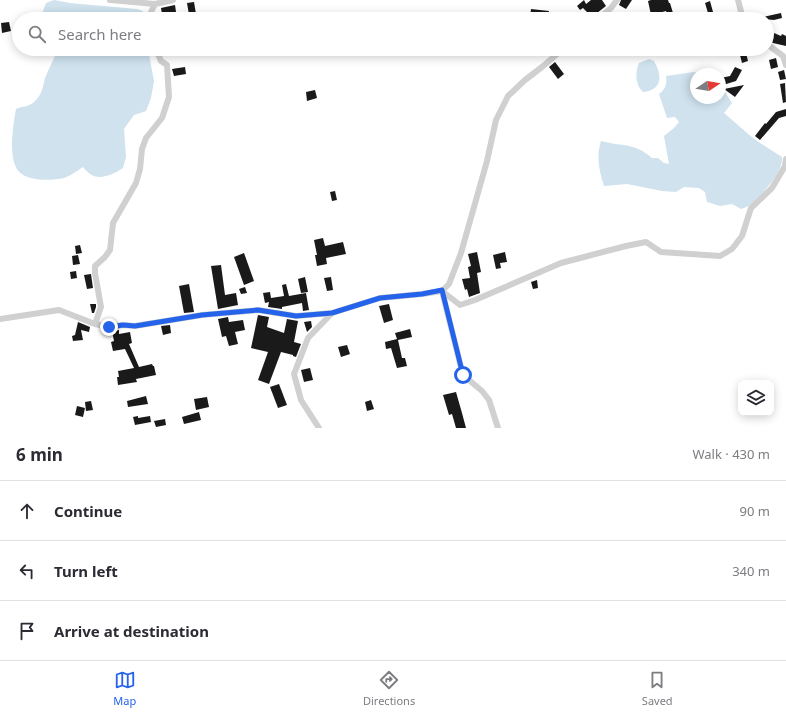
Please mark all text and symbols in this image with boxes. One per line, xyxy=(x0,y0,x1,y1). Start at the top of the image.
search box xyxy=(12,12,774,56)
icon: search xyxy=(26,23,48,45)
text: Search here xyxy=(58,24,141,44)
north arrow xyxy=(690,68,726,104)
route end xyxy=(100,318,118,336)
route start xyxy=(454,366,472,384)
map controls xyxy=(738,380,774,416)
button: layers xyxy=(738,380,774,416)
text: 6 min xyxy=(16,443,63,466)
text: Walk · 430 m xyxy=(692,445,770,463)
icon: ahead xyxy=(16,500,38,522)
text: Continue xyxy=(54,501,122,521)
text: 90 m xyxy=(740,502,770,520)
icon: left xyxy=(16,560,38,582)
text: Turn left xyxy=(54,561,118,581)
text: 340 m xyxy=(732,562,770,580)
icon: arrive xyxy=(16,620,38,642)
text: Arrive at destination xyxy=(54,621,209,641)
tab: Map xyxy=(113,669,136,708)
tab: Directions xyxy=(363,669,415,708)
tab: Saved xyxy=(642,669,673,708)

